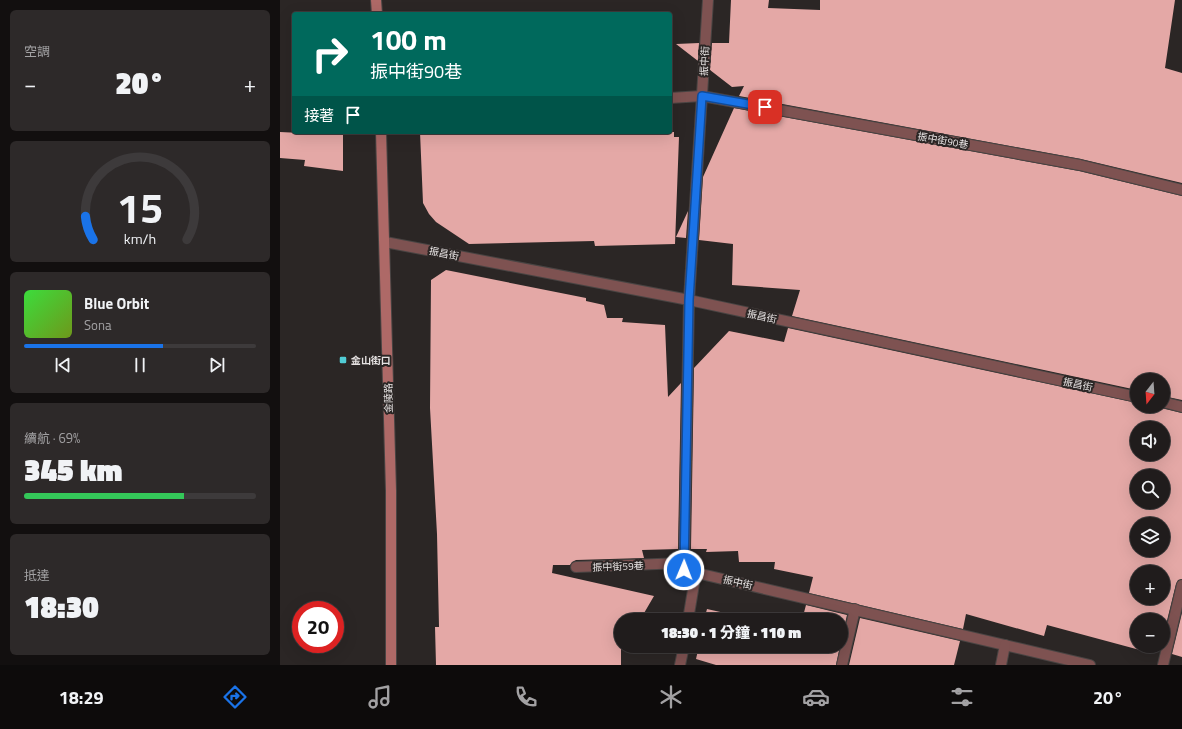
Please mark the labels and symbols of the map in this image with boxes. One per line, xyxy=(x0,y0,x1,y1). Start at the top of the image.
street label: 振中街 xyxy=(696,46,713,76)
pin xyxy=(748,90,782,124)
street label: 振中街90巷 xyxy=(916,129,969,152)
street label: 振昌街 xyxy=(428,243,460,264)
street label: 振昌街 xyxy=(746,306,778,327)
place label: 金山街口 xyxy=(350,353,391,368)
marker: 金山街口 xyxy=(338,355,348,365)
north arrow xyxy=(1130,373,1170,413)
street label: 振昌街 xyxy=(1062,374,1094,395)
street label: 金陵路 xyxy=(381,383,396,413)
position arrow xyxy=(663,549,705,591)
street label: 振中街59巷 xyxy=(592,558,644,575)
street label: 振中街 xyxy=(722,572,754,593)
speed limit sign: 20 xyxy=(292,601,344,653)

